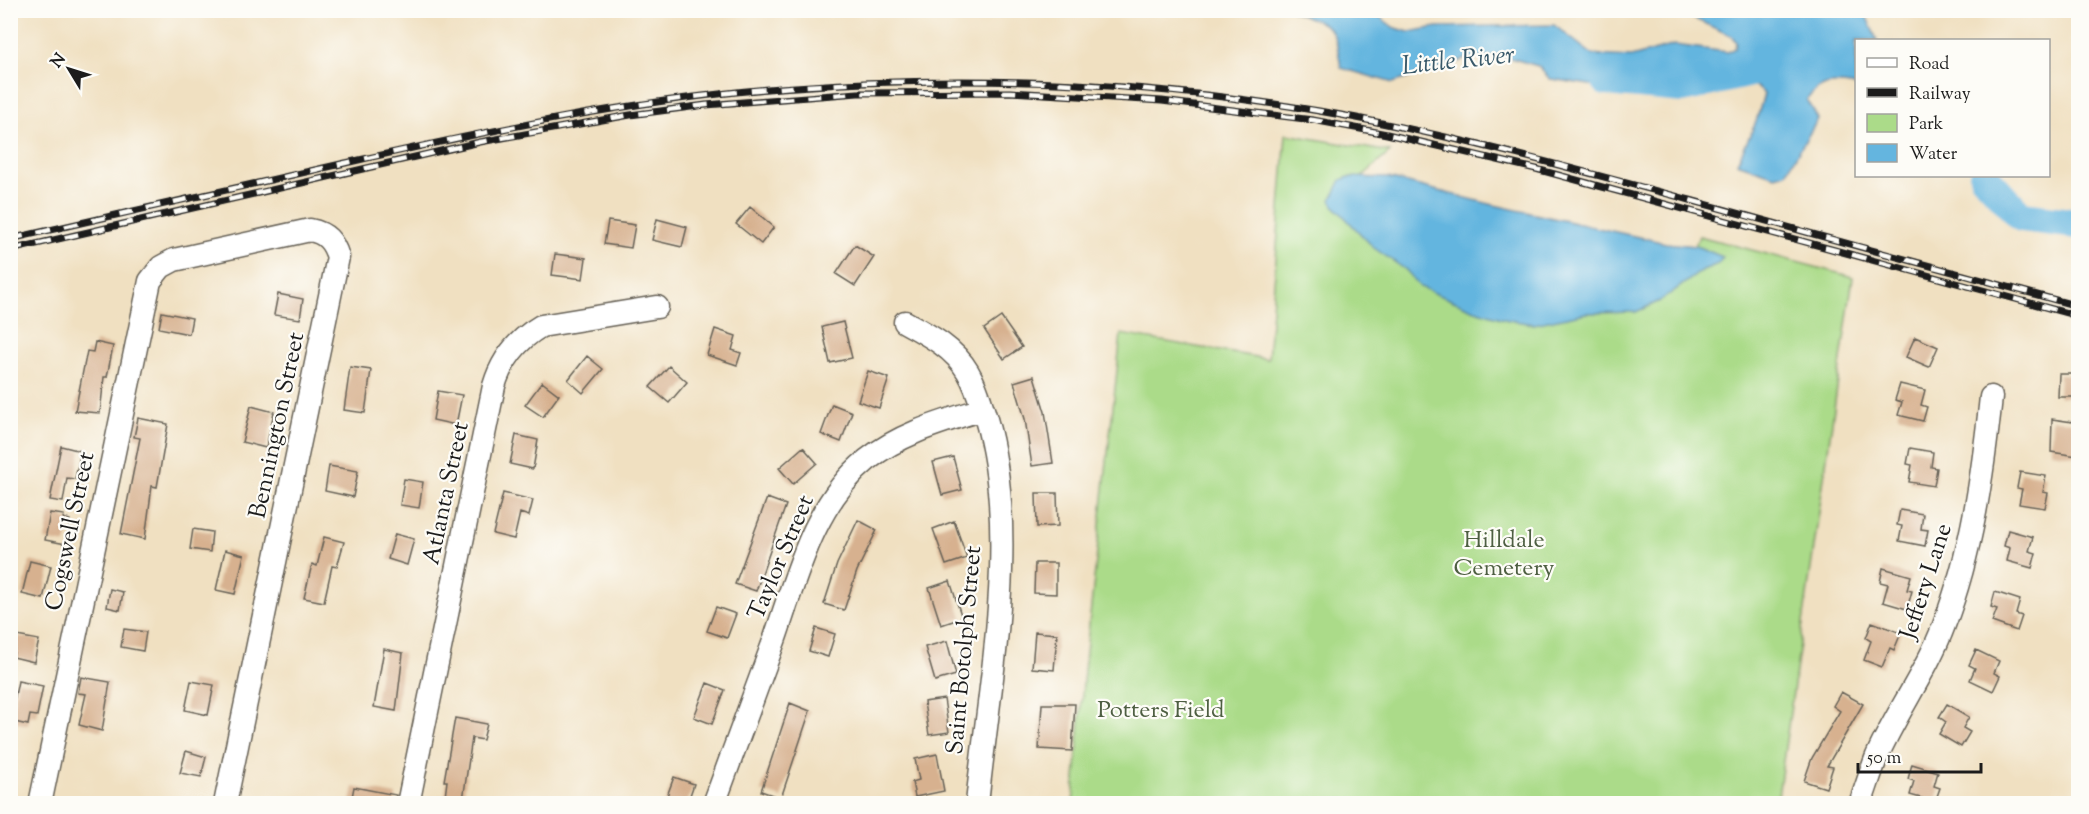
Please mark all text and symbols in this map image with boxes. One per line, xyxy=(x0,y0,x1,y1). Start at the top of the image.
water label: Little River xyxy=(1400,37,1517,86)
north arrow xyxy=(39,39,99,99)
legend xyxy=(1855,39,2050,177)
text: N xyxy=(46,49,72,73)
text: Road xyxy=(1909,52,1949,78)
text: Railway xyxy=(1909,82,1971,108)
text: Park xyxy=(1909,112,1944,138)
text: Water xyxy=(1909,142,1958,168)
street label: Bennington Street xyxy=(242,329,314,522)
street label: Atlanta Street xyxy=(415,419,479,568)
street label: Cogswell Street xyxy=(38,449,104,614)
street label: Taylor Street xyxy=(740,490,823,626)
street label: Jeffery Lane xyxy=(1892,519,1962,646)
park label: Hilldale Cemetery xyxy=(1454,524,1554,586)
street label: Saint Botolph Street xyxy=(939,544,991,756)
park label: Potters Field xyxy=(1097,694,1225,728)
scale bar xyxy=(1858,736,1981,774)
text: 50 m xyxy=(1866,746,1902,772)

